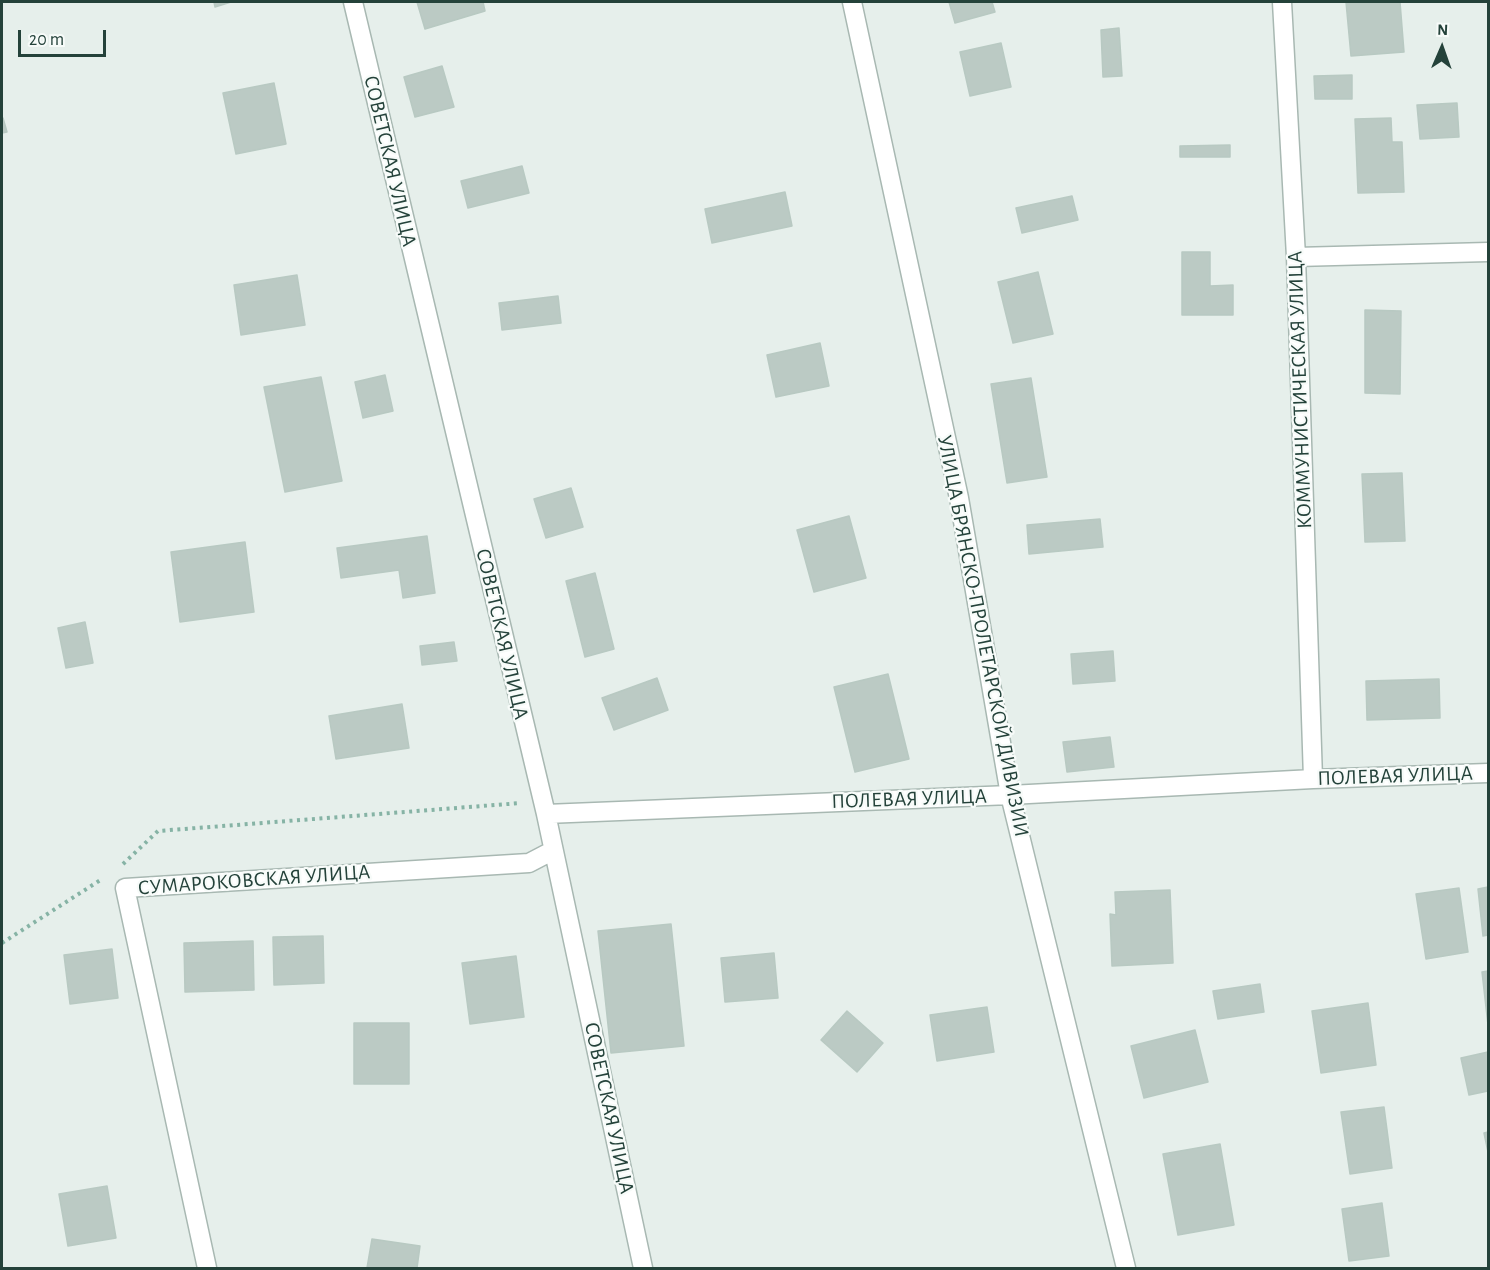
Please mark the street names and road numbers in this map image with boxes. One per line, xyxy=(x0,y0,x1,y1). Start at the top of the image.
street label: СОВЕТСКАЯ УЛИЦА xyxy=(358,73,422,249)
street label: КОММУНИСТИЧЕСКАЯ УЛИЦА xyxy=(1283,251,1317,529)
street label: УЛИЦА БРЯНСКО-ПРОЛЕТАРСКОЙ ДИВИЗИИ xyxy=(932,433,1034,839)
street label: СОВЕТСКАЯ УЛИЦА xyxy=(470,546,534,722)
street label: ПОЛЕВАЯ УЛИЦА xyxy=(1317,761,1473,791)
street label: ПОЛЕВАЯ УЛИЦА xyxy=(831,784,987,814)
street label: СУМАРОКОВСКАЯ УЛИЦА xyxy=(137,859,371,901)
street label: СОВЕТСКАЯ УЛИЦА xyxy=(579,1020,639,1196)

